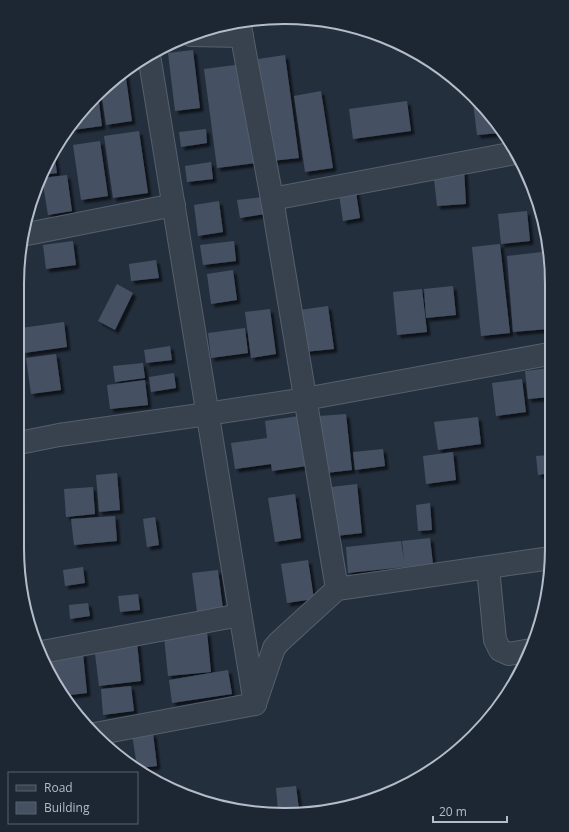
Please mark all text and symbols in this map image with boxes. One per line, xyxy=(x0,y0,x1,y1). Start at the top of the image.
legend xyxy=(8,772,138,824)
text: Road xyxy=(44,779,73,796)
scale bar xyxy=(433,798,507,824)
text: Building xyxy=(44,799,90,816)
text: 20 m xyxy=(439,803,467,820)

